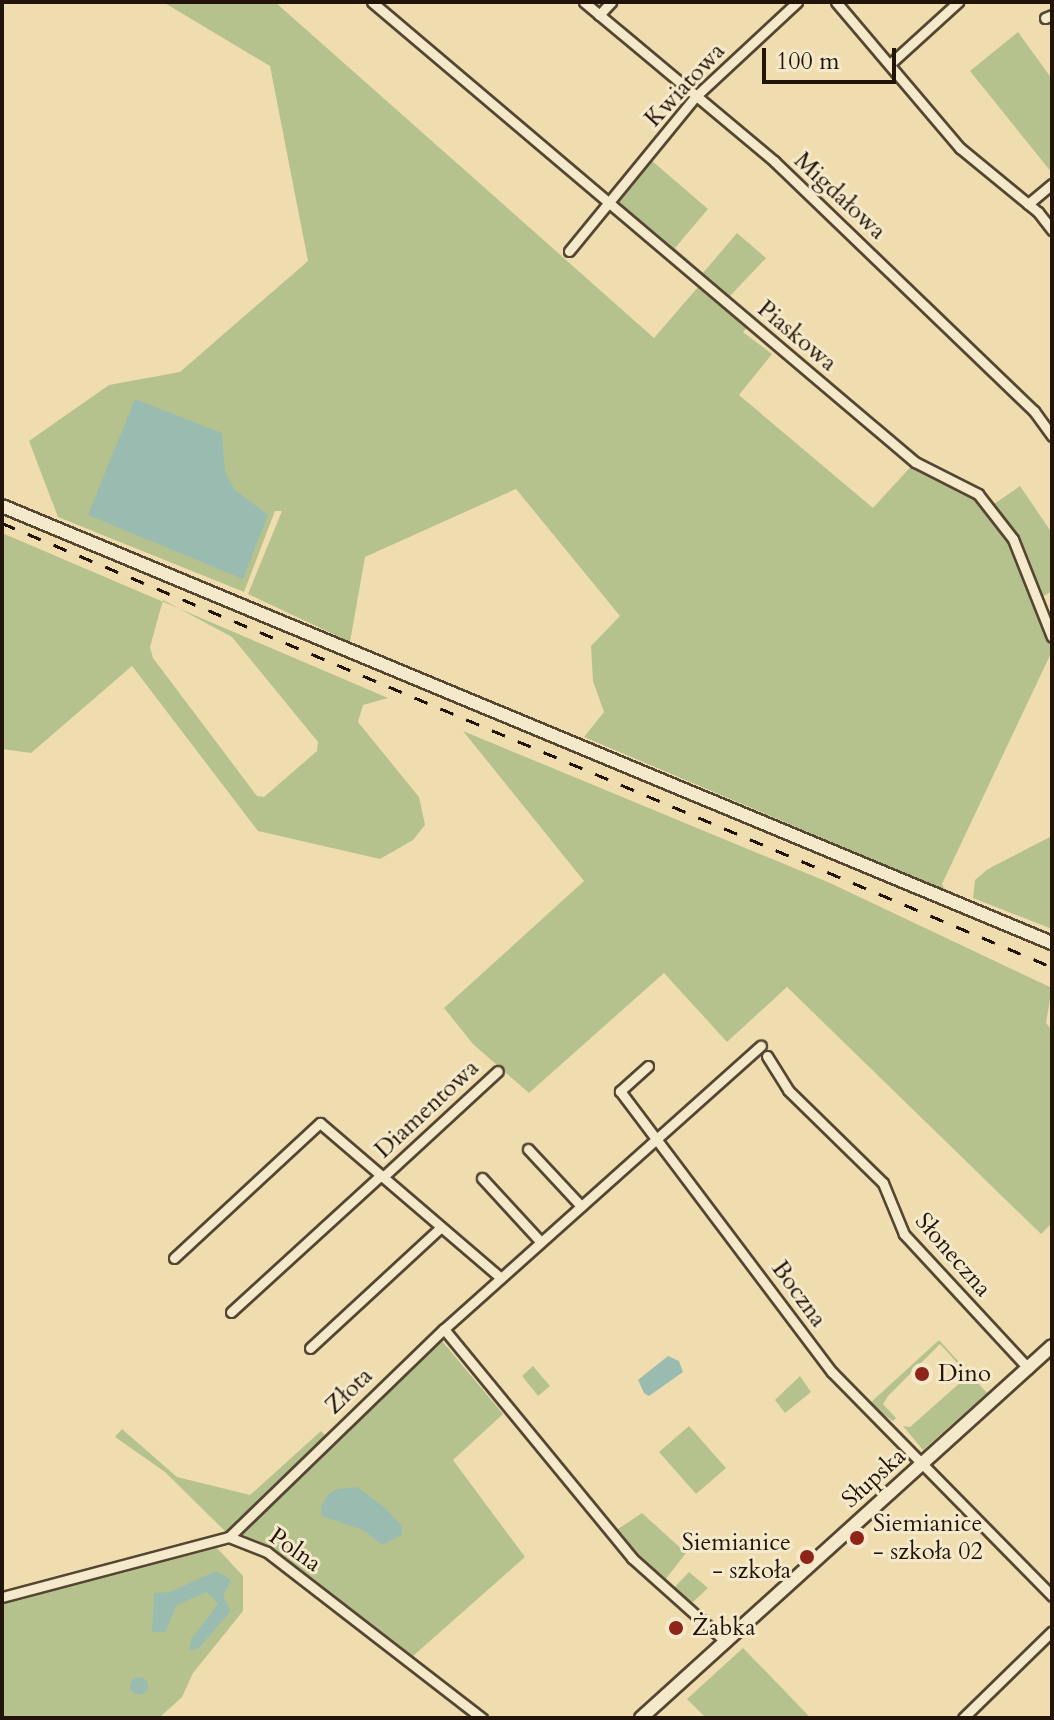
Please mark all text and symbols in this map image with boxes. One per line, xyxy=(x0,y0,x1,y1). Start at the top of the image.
scale bar xyxy=(766,32,900,82)
street label: Kwiatowa xyxy=(639,37,731,133)
text: 100 m xyxy=(776,45,840,78)
street label: Migdałowa xyxy=(788,146,892,246)
street label: Piaskowa xyxy=(751,295,843,377)
street label: Diamentowa xyxy=(369,1054,485,1164)
street label: Słoneczna xyxy=(909,1207,997,1303)
street label: Boczna xyxy=(765,1255,833,1333)
place label: Dino xyxy=(938,1360,991,1388)
street label: Złota xyxy=(319,1362,379,1420)
marker: Dino xyxy=(913,1365,931,1383)
street label: Słupska xyxy=(836,1442,912,1514)
place label: Siemianice - szkoła 02 xyxy=(873,1510,983,1566)
street label: Polna xyxy=(263,1522,327,1578)
place label: Siemianice - szkoła xyxy=(682,1529,791,1585)
marker: Siemianice - szkoła 02 xyxy=(848,1529,866,1547)
marker: Siemianice - szkoła xyxy=(798,1548,816,1566)
place label: Żabka xyxy=(692,1614,756,1642)
marker: Żabka xyxy=(667,1619,685,1637)

